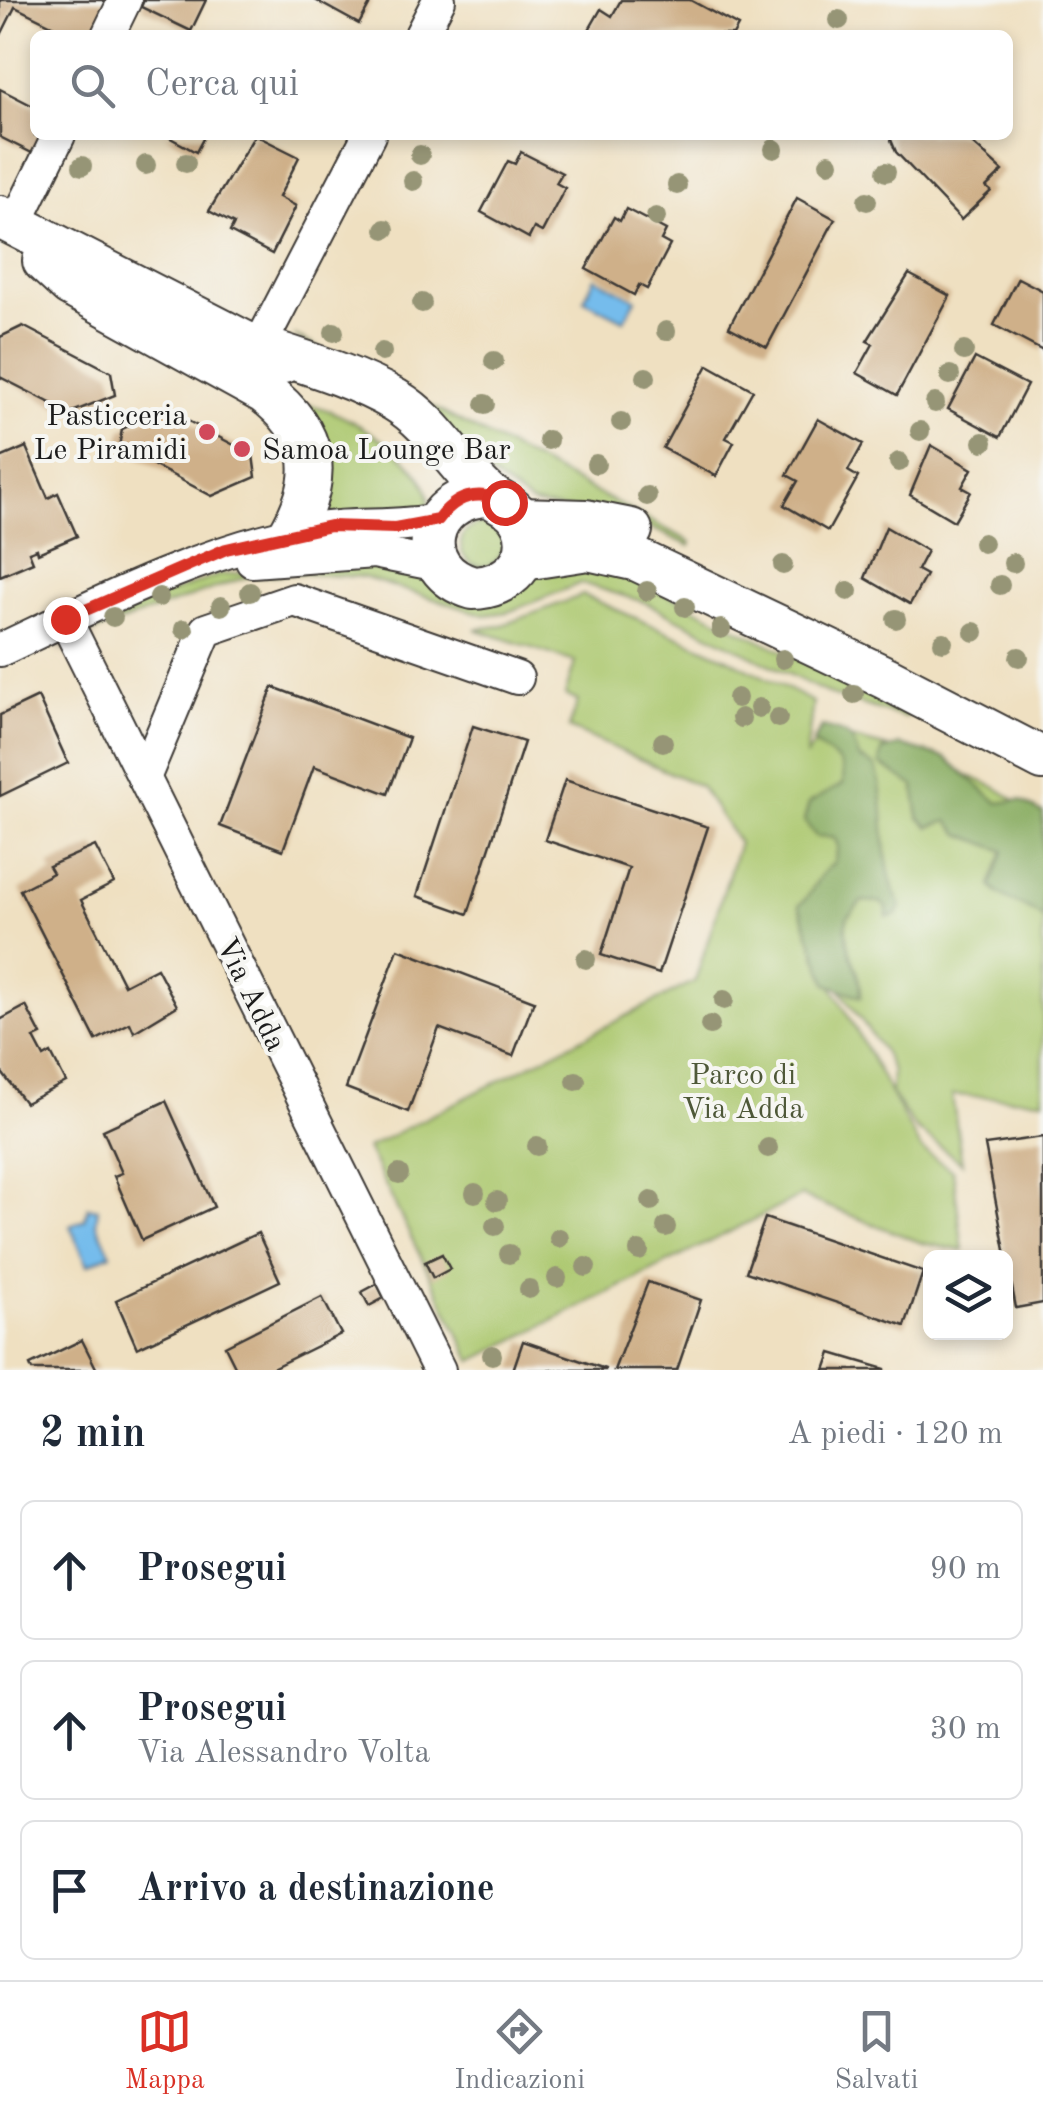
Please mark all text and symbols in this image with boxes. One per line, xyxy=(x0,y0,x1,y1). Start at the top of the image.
search box xyxy=(30,30,1013,140)
icon: search xyxy=(65,58,120,113)
text: Cerca qui xyxy=(145,66,299,104)
place label: Pasticceria Le Piramidi xyxy=(33,402,187,466)
marker: Pasticceria Le Piramidi xyxy=(196,421,218,443)
place label: Samoa Lounge Bar xyxy=(262,436,511,466)
marker: Samoa Lounge Bar xyxy=(231,438,253,460)
route start xyxy=(482,480,528,526)
route end xyxy=(43,597,89,643)
street label: Via Adda xyxy=(210,933,291,1057)
park label: Parco di Via Adda xyxy=(682,1061,804,1125)
map controls xyxy=(923,1250,1013,1340)
button: layers xyxy=(923,1250,1013,1340)
text: 2 min xyxy=(40,1414,146,1456)
text: A piedi · 120 m xyxy=(787,1419,1003,1451)
icon: ahead xyxy=(42,1543,97,1598)
text: Prosegui xyxy=(137,1551,287,1589)
text: 90 m xyxy=(930,1554,1001,1586)
text: Prosegui xyxy=(137,1691,287,1729)
icon: ahead xyxy=(42,1703,97,1758)
text: 30 m xyxy=(930,1714,1001,1746)
text: Via Alessandro Volta xyxy=(137,1738,430,1770)
icon: arrive xyxy=(42,1863,97,1918)
text: Arrivo a destinazione xyxy=(137,1871,495,1909)
tab: Mappa xyxy=(125,2004,205,2099)
tab: Indicazioni xyxy=(454,2004,585,2099)
tab: Salvati xyxy=(834,2004,918,2099)

